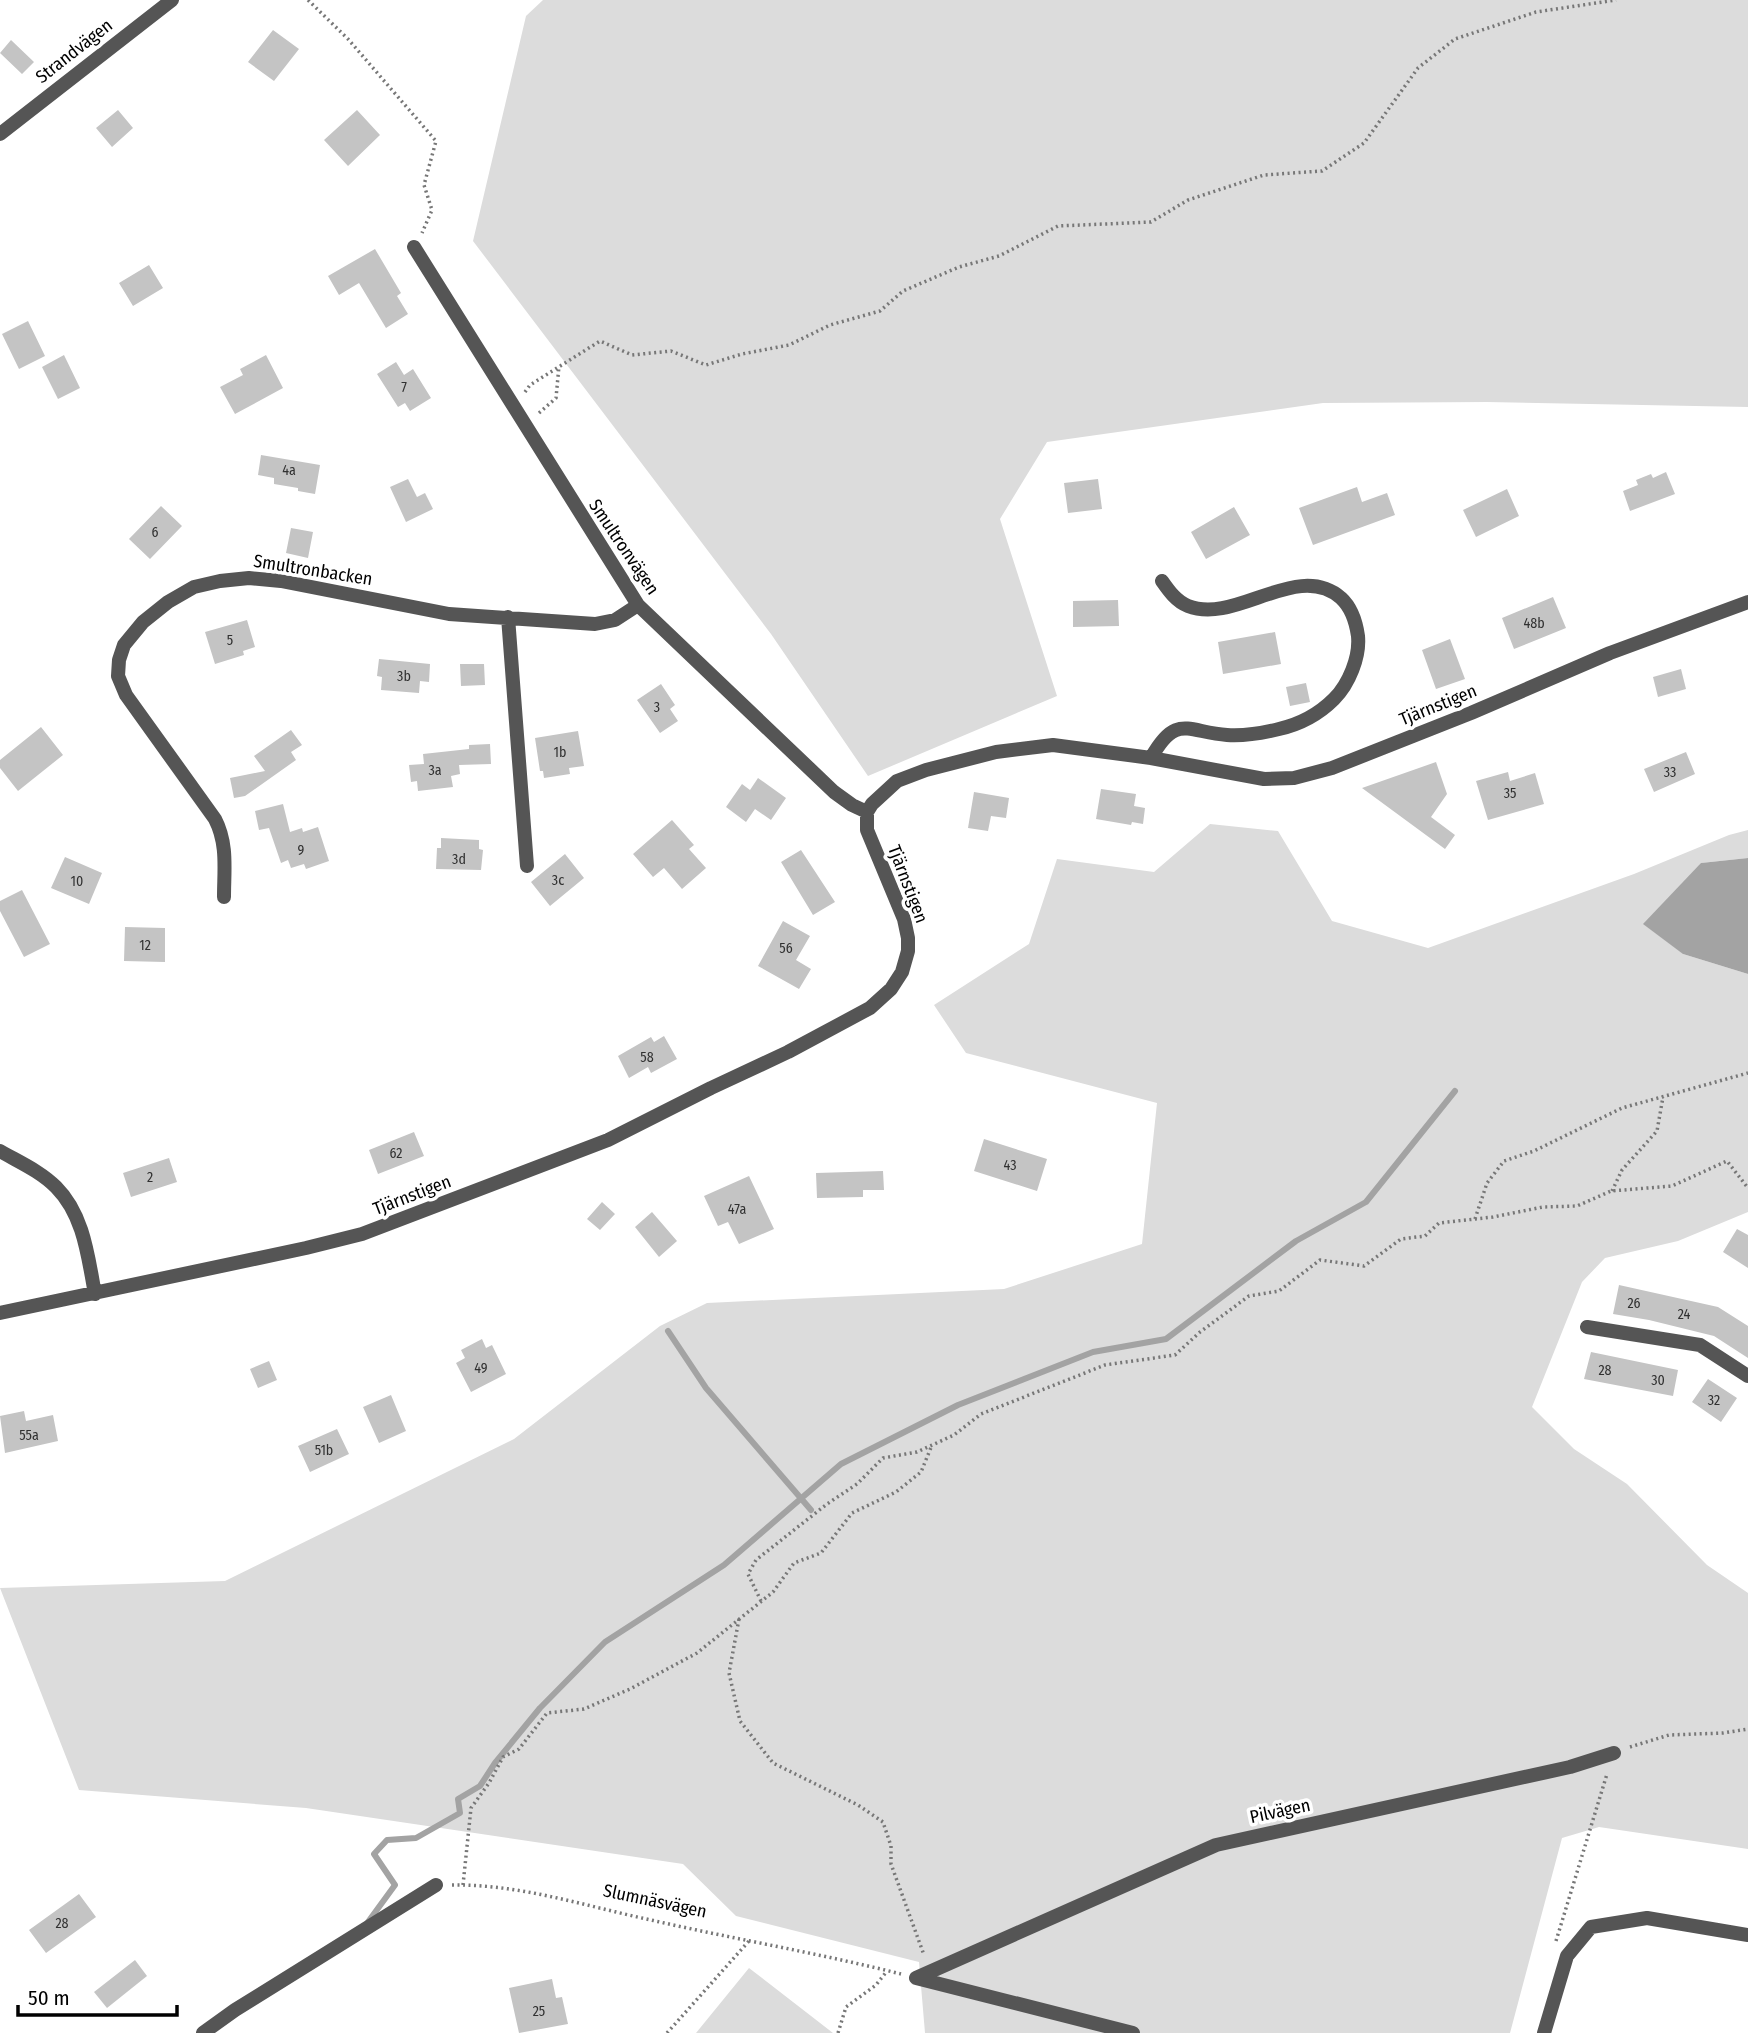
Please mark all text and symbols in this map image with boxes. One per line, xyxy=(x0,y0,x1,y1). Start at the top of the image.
street label: Strandvägen xyxy=(31,14,117,88)
house number: 7 xyxy=(401,379,407,396)
house number: 4a xyxy=(282,462,296,479)
street label: Smultronvägen xyxy=(584,495,664,599)
house number: 6 xyxy=(152,524,159,541)
street label: Smultronbacken xyxy=(252,550,374,590)
house number: 48b xyxy=(1523,615,1545,632)
house number: 5 xyxy=(227,632,233,649)
house number: 3b xyxy=(397,668,411,685)
street label: Tjärnstigen xyxy=(1396,680,1480,730)
house number: 3 xyxy=(654,699,660,716)
house number: 1b xyxy=(554,744,566,761)
house number: 3a xyxy=(428,762,442,779)
house number: 33 xyxy=(1664,764,1676,781)
house number: 35 xyxy=(1504,785,1516,802)
house number: 9 xyxy=(298,842,305,859)
street label: Tjärnstigen xyxy=(883,842,933,926)
house number: 3d xyxy=(452,851,466,868)
house number: 3c xyxy=(552,872,564,889)
house number: 10 xyxy=(71,873,83,890)
house number: 12 xyxy=(139,937,151,954)
house number: 56 xyxy=(779,940,793,957)
house number: 58 xyxy=(640,1049,654,1066)
house number: 62 xyxy=(390,1145,403,1162)
house number: 43 xyxy=(1004,1157,1016,1174)
house number: 2 xyxy=(147,1169,153,1186)
street label: Tjärnstigen xyxy=(370,1170,454,1220)
house number: 47a xyxy=(728,1201,746,1218)
house number: 26 xyxy=(1627,1295,1641,1312)
house number: 24 xyxy=(1678,1306,1691,1323)
house number: 49 xyxy=(474,1360,488,1377)
house number: 28 xyxy=(1598,1362,1612,1379)
house number: 30 xyxy=(1651,1372,1665,1389)
house number: 32 xyxy=(1708,1392,1720,1409)
house number: 55a xyxy=(19,1427,39,1444)
house number: 51b xyxy=(315,1442,333,1459)
street label: Pilvägen xyxy=(1248,1794,1312,1828)
street label: Slumnäsvägen xyxy=(601,1879,709,1923)
house number: 28 xyxy=(55,1915,69,1932)
scale bar xyxy=(18,1974,177,2018)
text: 50 m xyxy=(28,1985,70,2011)
house number: 25 xyxy=(533,2003,545,2020)

